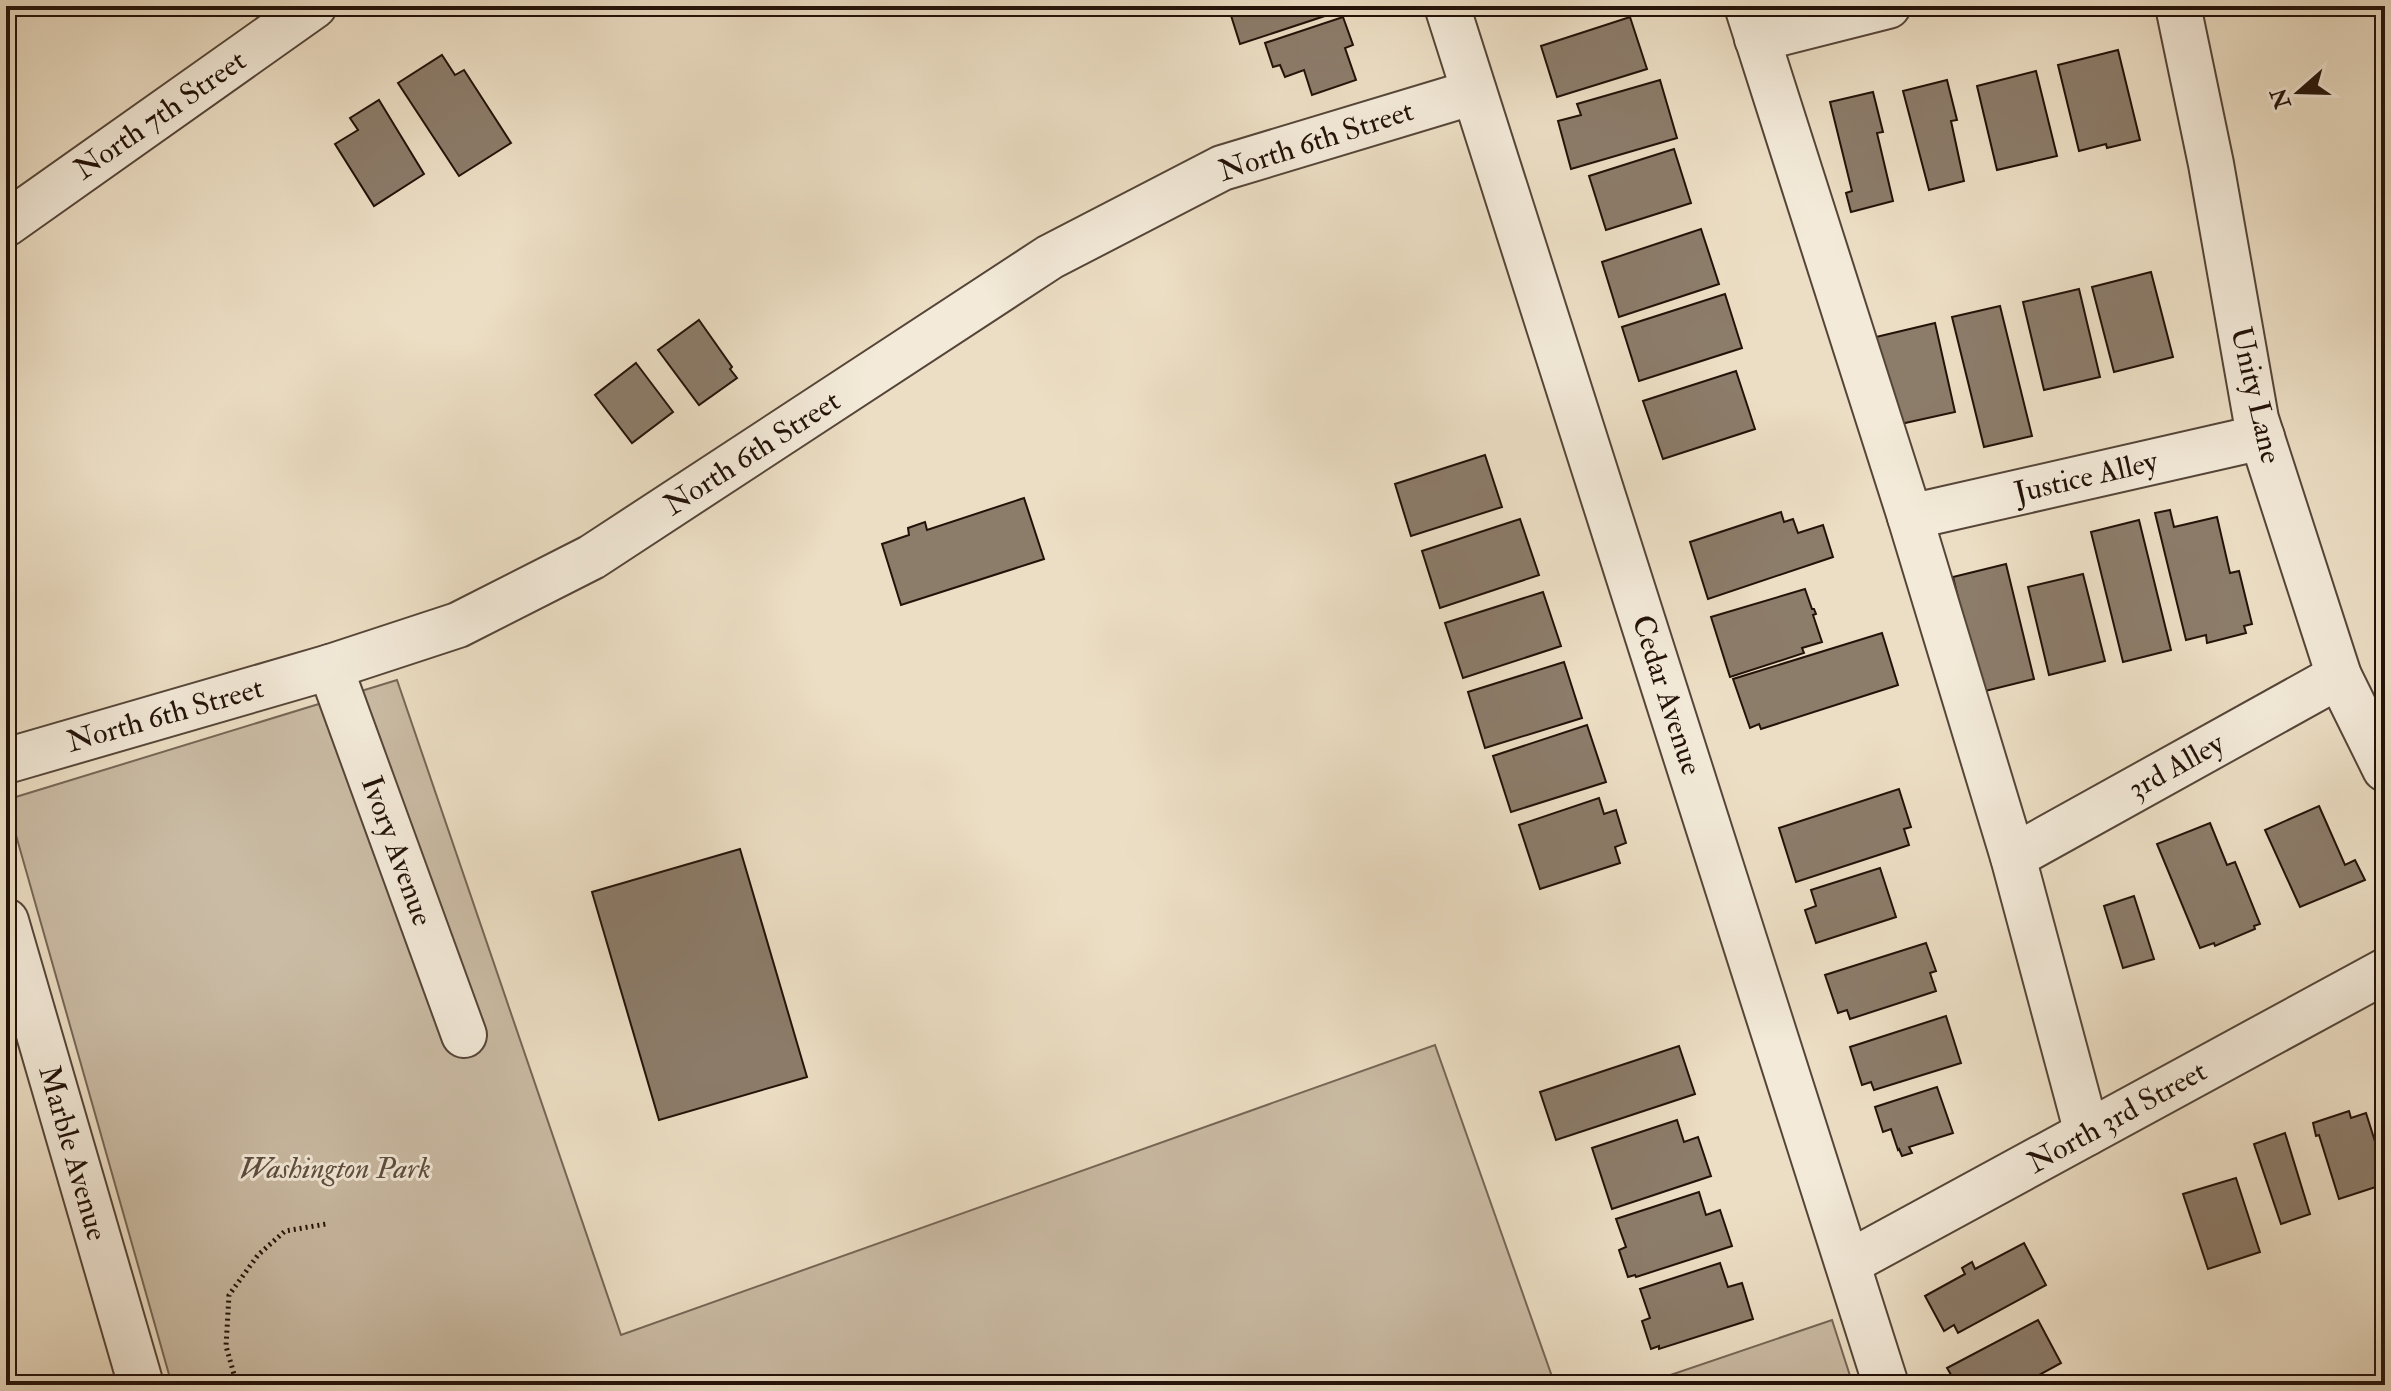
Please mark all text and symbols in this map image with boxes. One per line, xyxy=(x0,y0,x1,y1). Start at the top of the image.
street label: North 7th Street xyxy=(67,42,253,188)
north arrow xyxy=(2259,52,2339,132)
text: N xyxy=(2265,84,2298,113)
street label: North 6th Street xyxy=(1214,92,1418,190)
street label: Unity Lane xyxy=(2222,323,2290,467)
street label: North 6th Street xyxy=(657,382,847,524)
street label: Justice Alley xyxy=(2010,442,2162,512)
street label: Cedar Avenue xyxy=(1624,610,1710,780)
street label: North 6th Street xyxy=(62,669,268,761)
street label: 3rd Alley xyxy=(2122,724,2231,807)
street label: Ivory Avenue xyxy=(353,771,441,931)
street label: North 3rd Street xyxy=(2021,1052,2213,1182)
street label: Marble Avenue xyxy=(30,1061,116,1245)
park label: Washington Park xyxy=(239,1150,431,1187)

